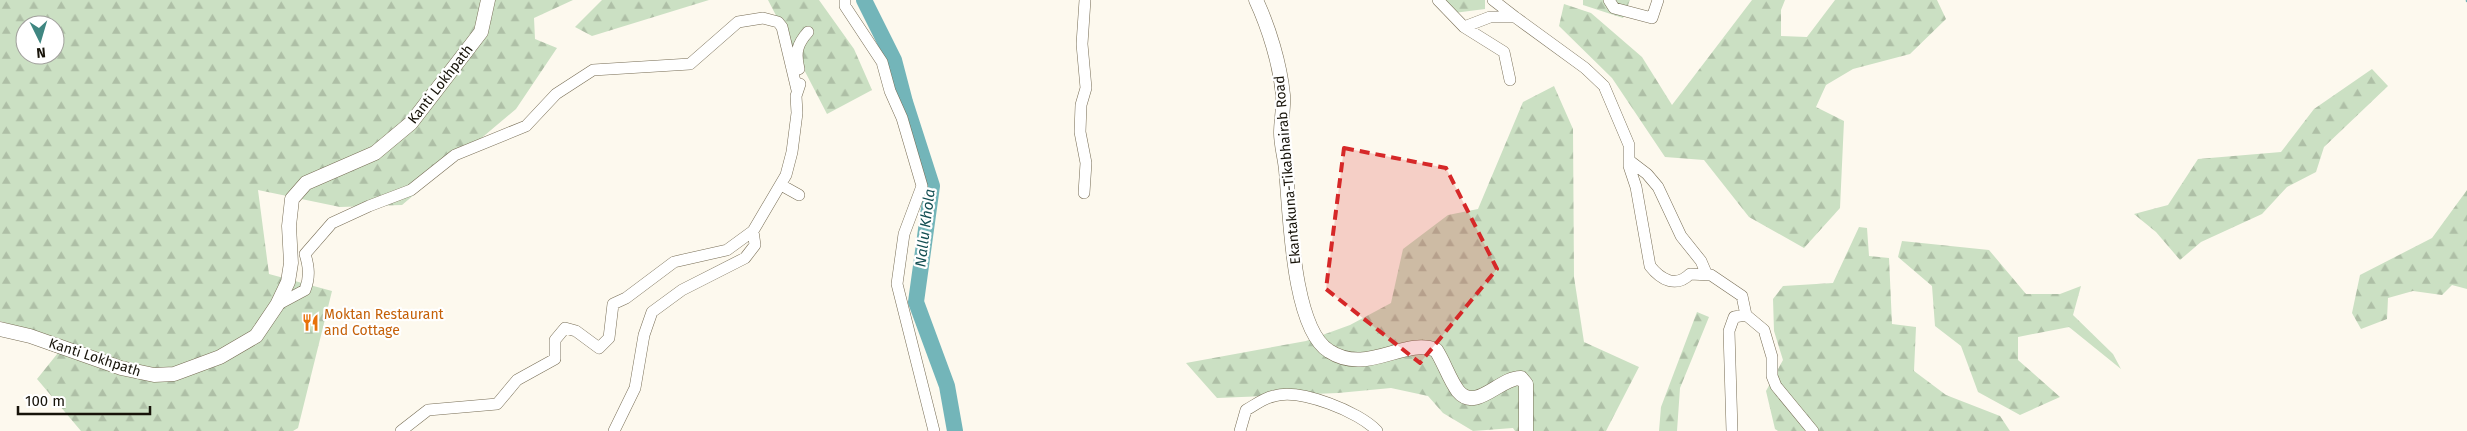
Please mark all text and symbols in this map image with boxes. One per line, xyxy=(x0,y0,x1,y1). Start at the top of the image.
north arrow xyxy=(15,15,65,65)
street label: Kanti Lokhpath xyxy=(404,41,477,127)
text: N xyxy=(36,44,46,61)
street label: Ekantakuna-Tikabhairab Road xyxy=(1271,75,1304,265)
water label: Nallu Khola xyxy=(911,188,939,268)
place label: Moktan Restaurant and Cottage xyxy=(324,306,445,339)
restaurant icon: Moktan Restaurant and Cottage xyxy=(300,312,320,332)
street label: Kanti Lokhpath xyxy=(47,335,143,380)
scale bar xyxy=(18,384,150,416)
text: 100 m xyxy=(25,392,65,410)

